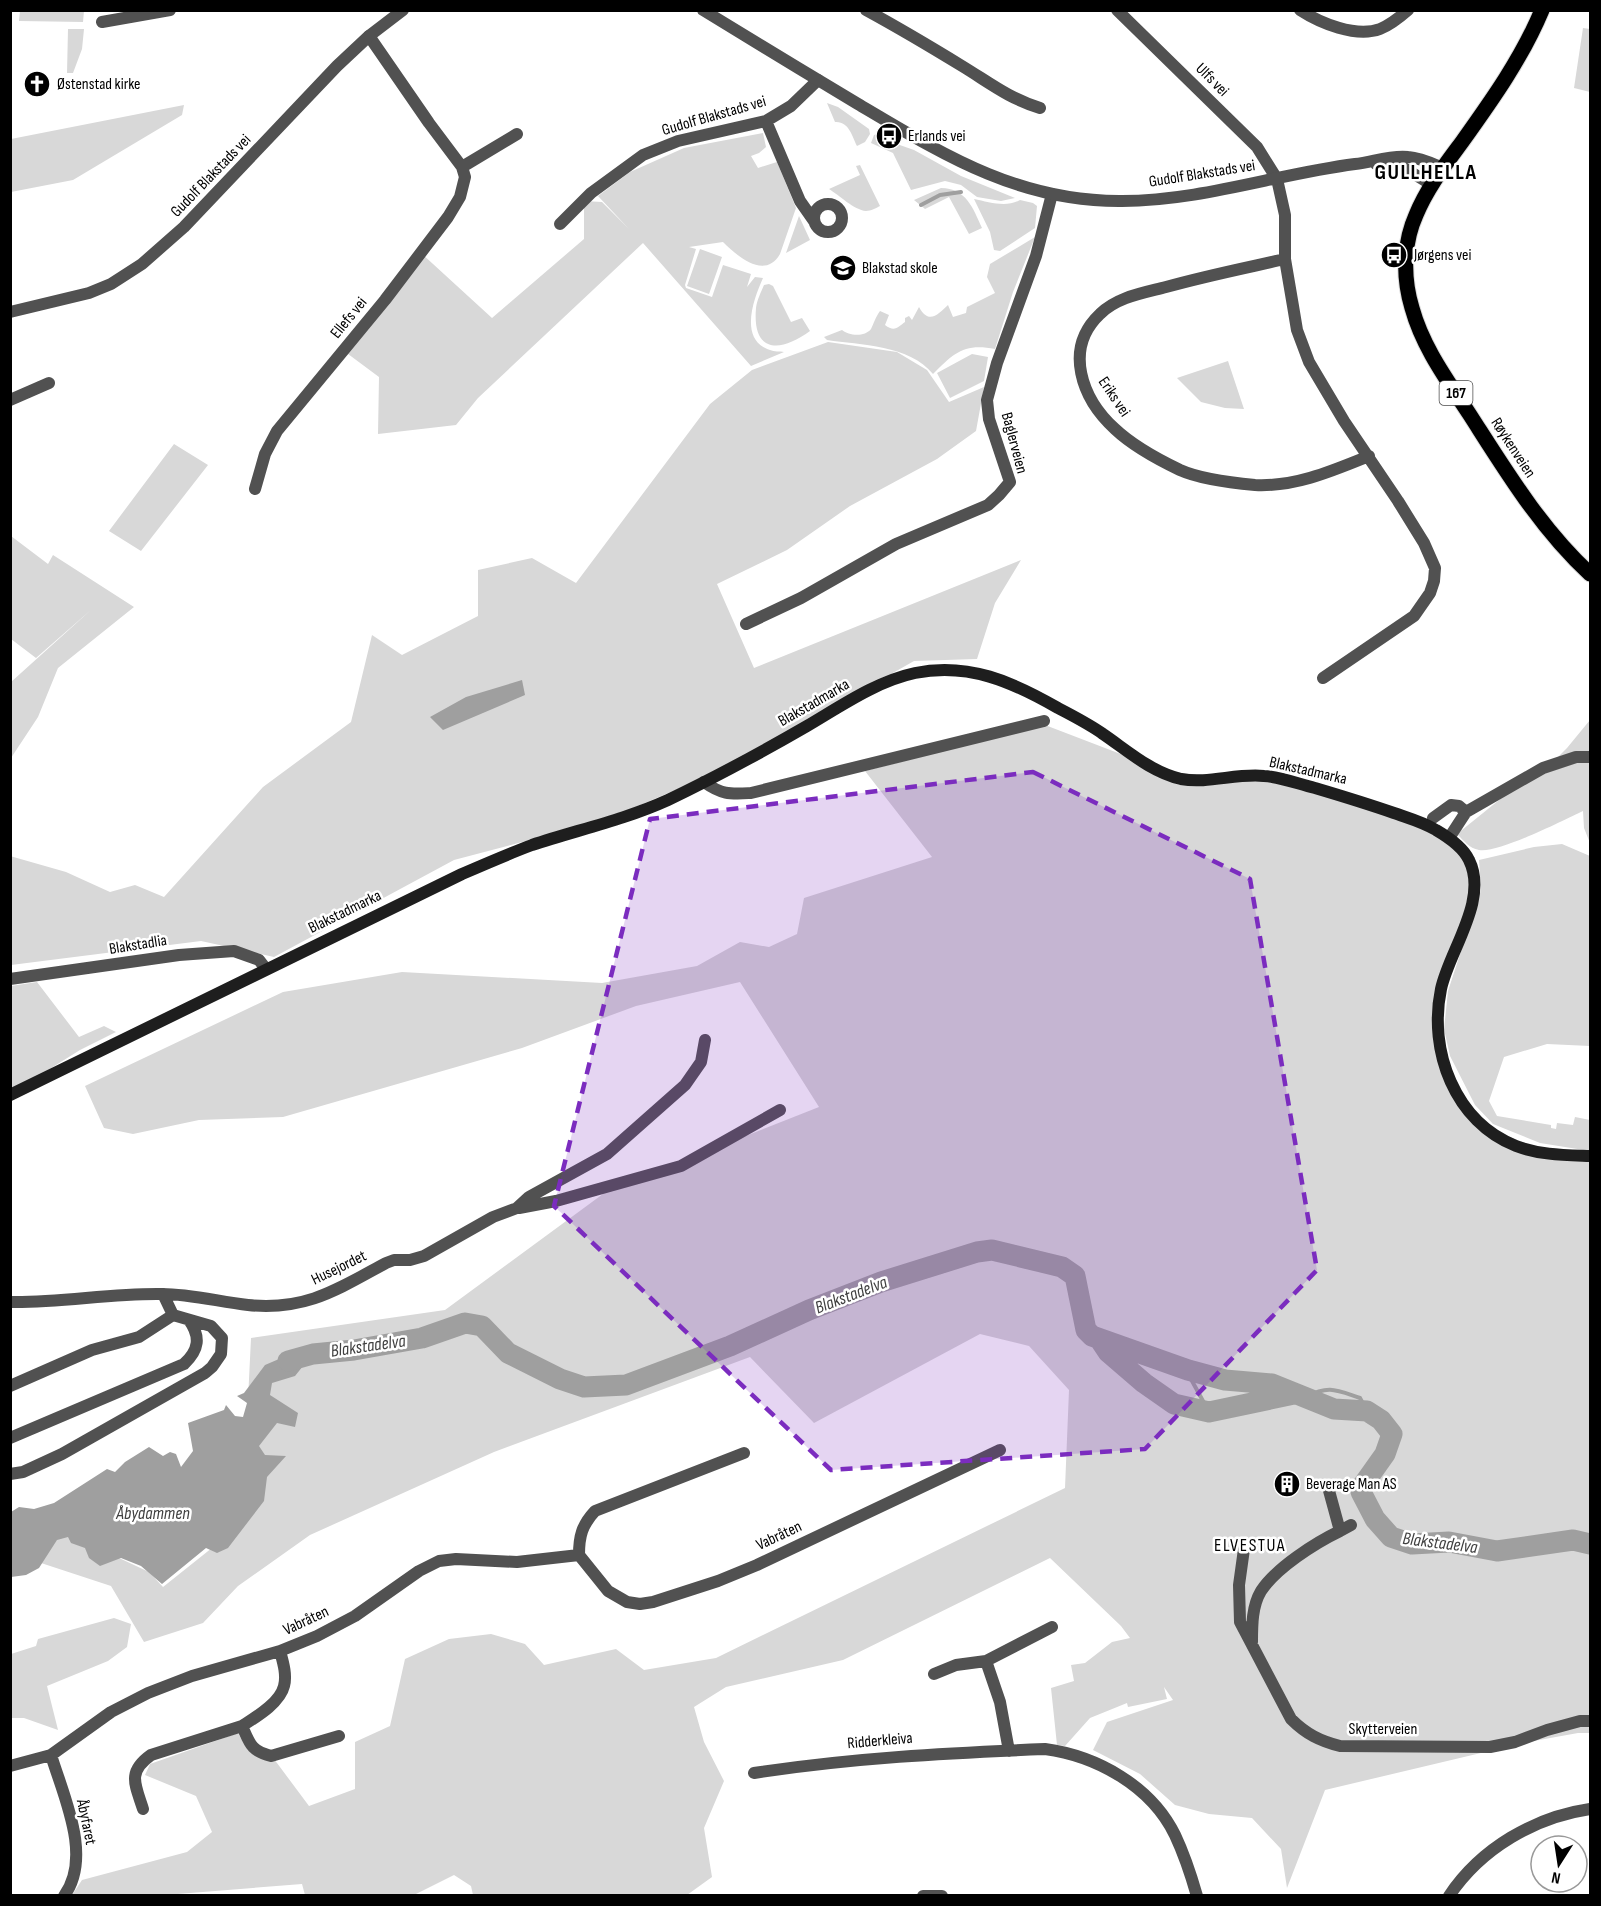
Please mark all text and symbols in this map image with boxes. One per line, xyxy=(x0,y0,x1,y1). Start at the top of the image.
street label: Ulfs vei xyxy=(1191,59,1233,101)
church icon: Østenstad kirke xyxy=(22,69,52,99)
place label: Østenstad kirke xyxy=(57,75,141,94)
street label: Gudolf Blakstads vei xyxy=(660,92,768,140)
bus stop icon: Erlands vei xyxy=(874,121,904,151)
place label: Erlands vei xyxy=(908,127,966,146)
street label: Gudolf Blakstads vei xyxy=(167,131,255,221)
street label: Gudolf Blakstads vei xyxy=(1147,156,1257,192)
district label: GULLHELLA xyxy=(1374,159,1478,186)
bus stop icon: Jørgens vei xyxy=(1379,240,1409,270)
place label: Jørgens vei xyxy=(1413,246,1471,265)
school or university icon: Blakstad skole xyxy=(828,253,858,283)
place label: Blakstad skole xyxy=(862,259,938,278)
street label: Ellefs vei xyxy=(327,294,371,342)
street label: Eriks vei xyxy=(1094,374,1134,420)
road number: 167 xyxy=(1440,381,1472,405)
street label: Baglerveien xyxy=(997,410,1031,476)
street label: Røykenveien xyxy=(1487,414,1539,482)
street label: Blakstadmarka xyxy=(775,675,853,731)
street label: Blakstadmarka xyxy=(1267,753,1349,789)
street label: Blakstadmarka xyxy=(305,886,385,938)
street label: Blakstadlia xyxy=(108,931,168,959)
street label: Husejordet xyxy=(308,1247,370,1289)
water label: Blakstadelva xyxy=(812,1271,891,1318)
water label: Blakstadelva xyxy=(329,1330,408,1362)
building icon: Beverage Man AS xyxy=(1272,1469,1302,1499)
place label: Beverage Man AS xyxy=(1306,1475,1397,1494)
water label: Åbydammen xyxy=(115,1503,190,1524)
street label: Vabråten xyxy=(753,1517,805,1555)
water label: Blakstadelva xyxy=(1401,1528,1479,1558)
district label: ELVESTUA xyxy=(1214,1535,1286,1556)
street label: Vabråten xyxy=(280,1602,332,1640)
street label: Skytterveien xyxy=(1349,1720,1417,1739)
street label: Ridderkleiva xyxy=(847,1729,913,1753)
street label: Åbyfaret xyxy=(72,1797,100,1847)
north arrow xyxy=(1529,1834,1589,1894)
text: N xyxy=(1550,1867,1562,1887)

